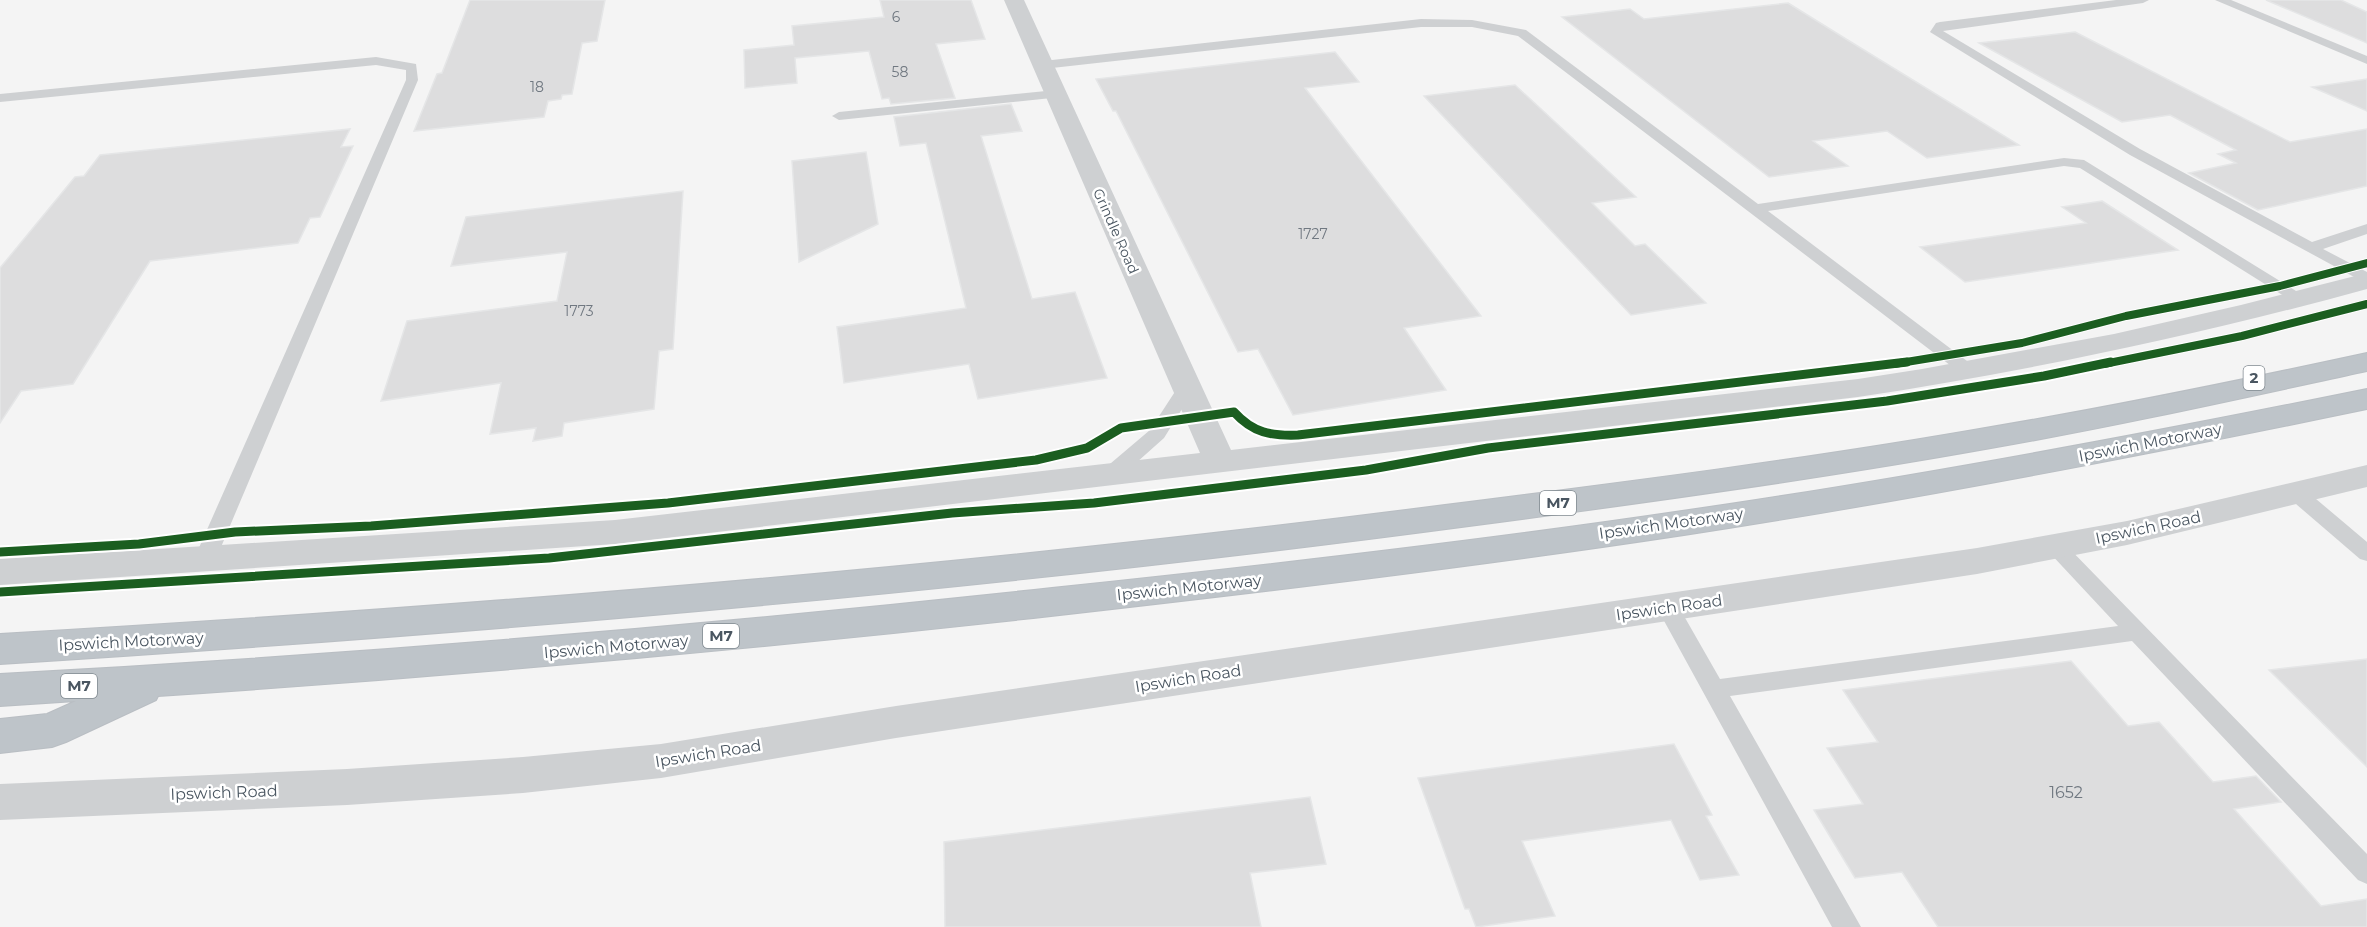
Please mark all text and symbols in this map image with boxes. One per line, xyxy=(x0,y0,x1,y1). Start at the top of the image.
house number: 6 xyxy=(892,8,901,26)
house number: 58 xyxy=(892,63,908,81)
house number: 18 xyxy=(530,78,544,96)
street label: Grindle Road xyxy=(1089,186,1143,276)
house number: 1727 xyxy=(1298,225,1328,243)
house number: 1773 xyxy=(564,302,594,320)
road number: 2 xyxy=(2244,366,2264,390)
street label: Ipswich Motorway xyxy=(2077,419,2224,466)
road number: M7 xyxy=(1540,491,1576,515)
street label: Ipswich Motorway xyxy=(1598,504,1745,543)
street label: Ipswich Road xyxy=(2094,507,2203,548)
street label: Ipswich Motorway xyxy=(1116,570,1263,605)
street label: Ipswich Road xyxy=(1615,591,1724,624)
road number: M7 xyxy=(703,624,739,648)
street label: Ipswich Motorway xyxy=(58,628,204,655)
street label: Ipswich Motorway xyxy=(543,631,690,662)
street label: Ipswich Road xyxy=(1134,661,1243,696)
road number: M7 xyxy=(61,674,97,698)
street label: Ipswich Road xyxy=(654,736,763,771)
street label: Ipswich Road xyxy=(170,781,278,804)
house number: 1652 xyxy=(2049,783,2083,802)

